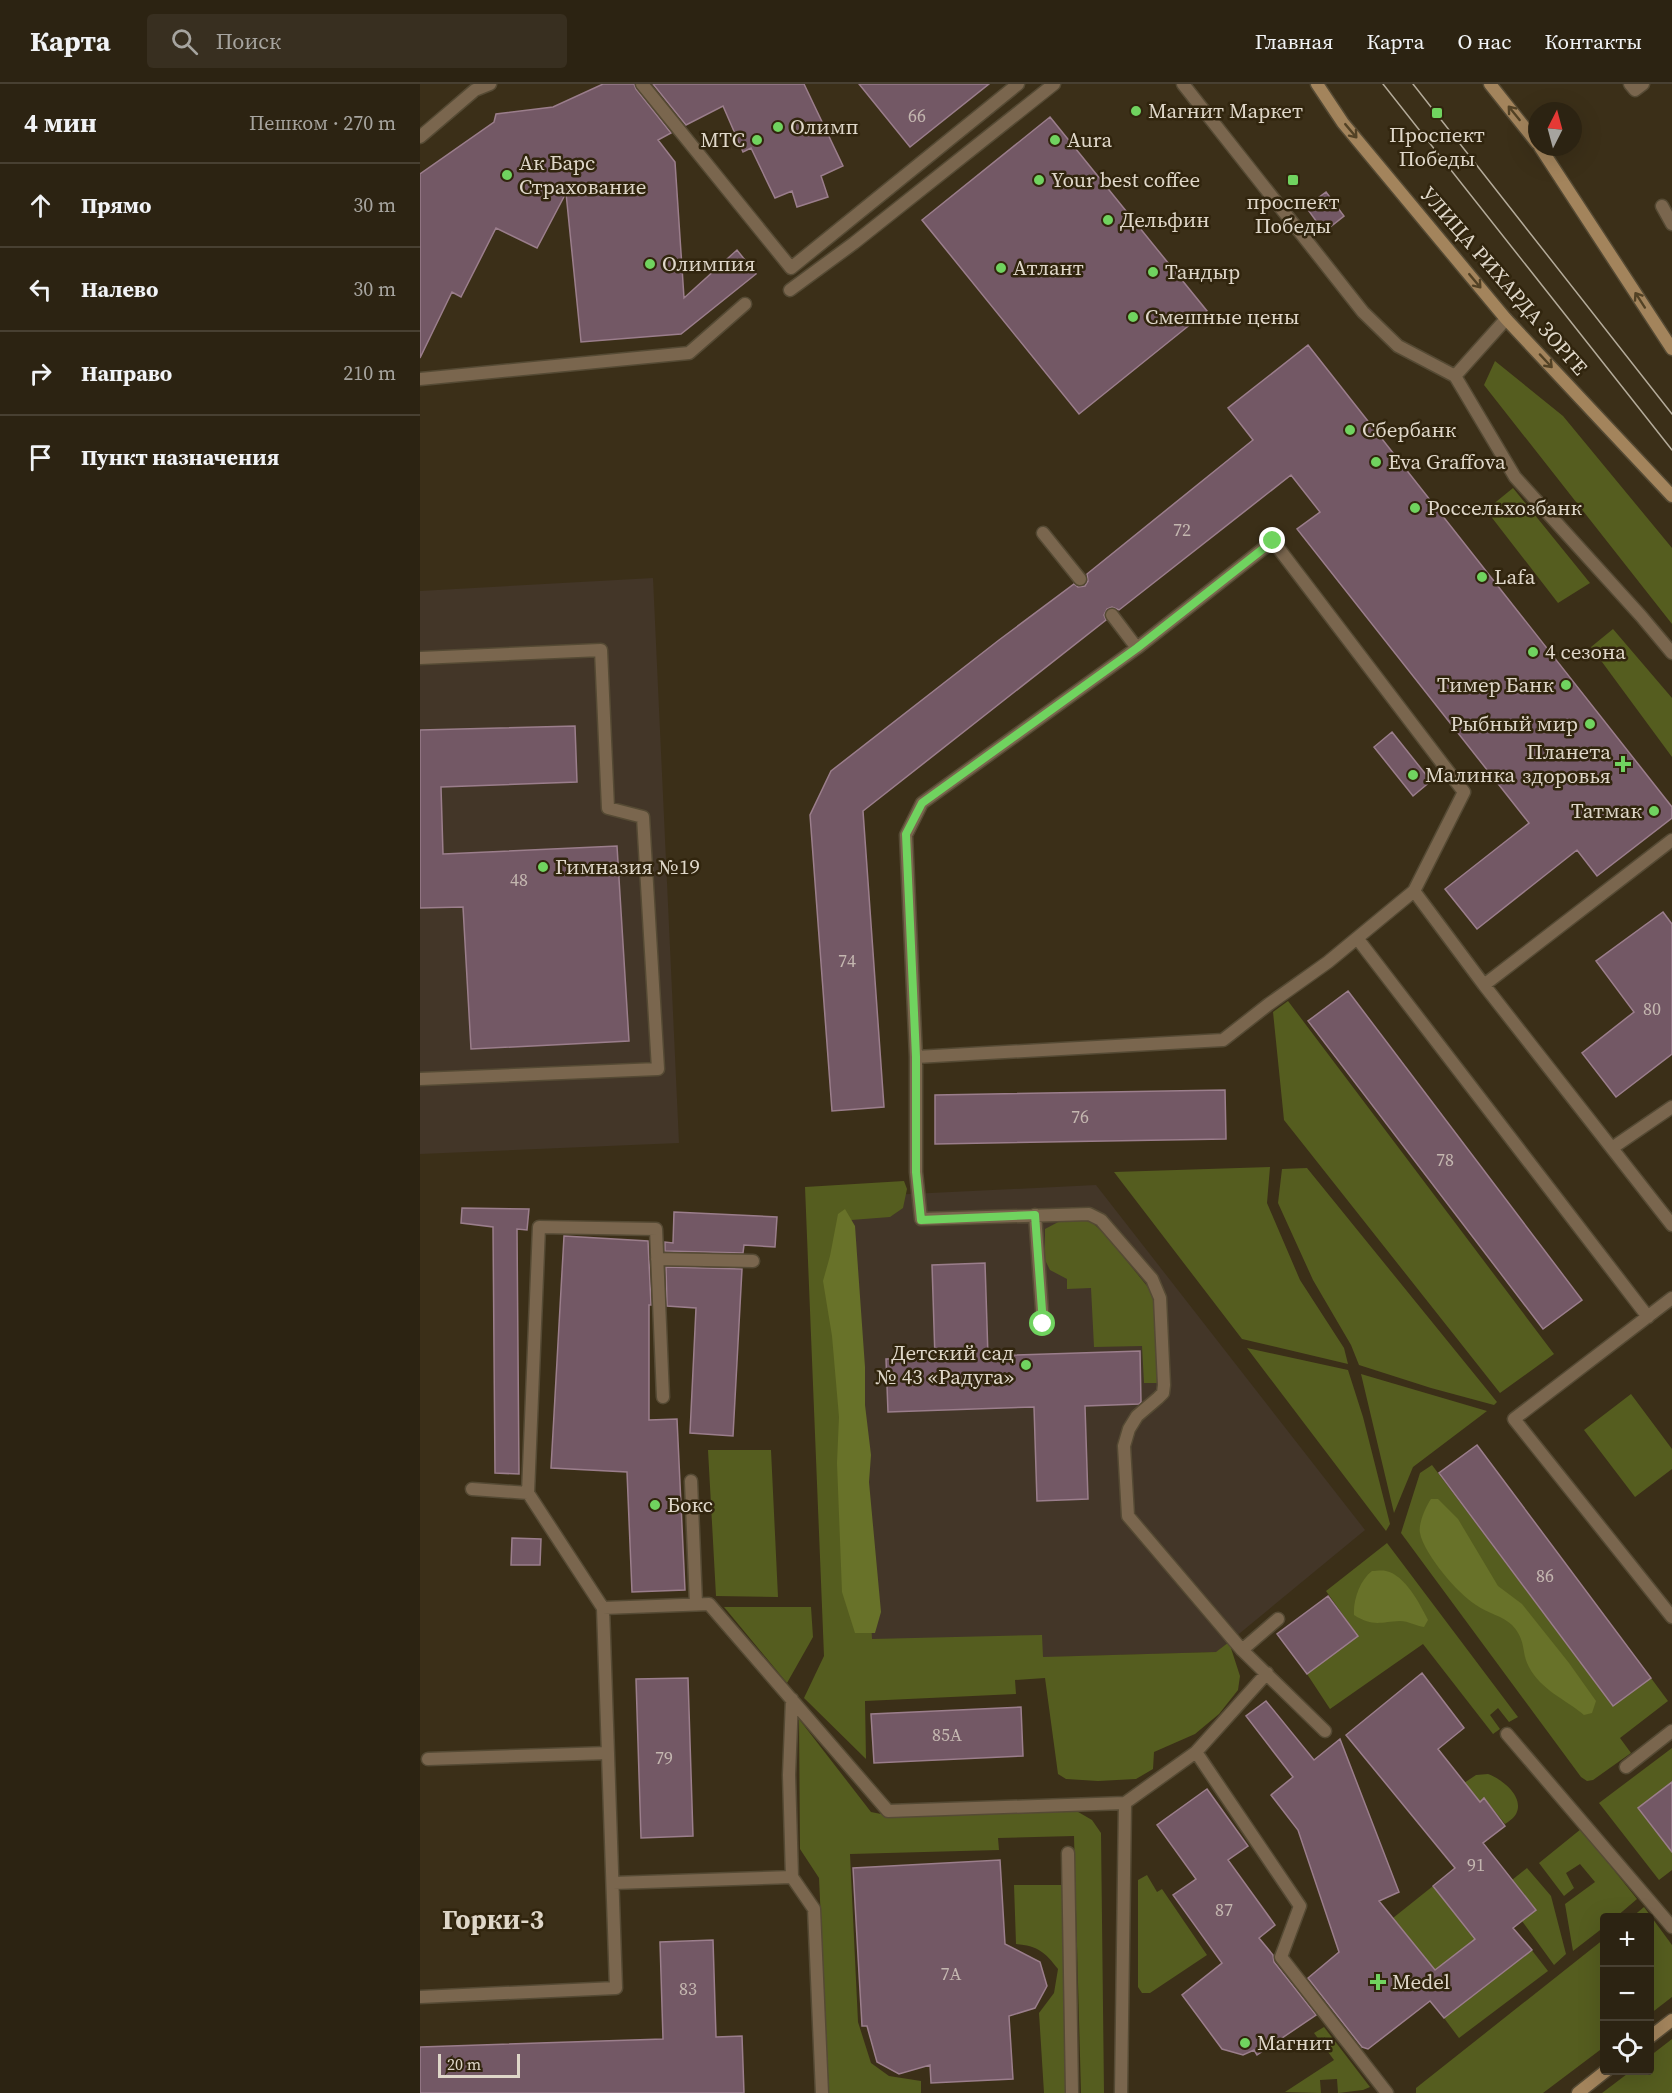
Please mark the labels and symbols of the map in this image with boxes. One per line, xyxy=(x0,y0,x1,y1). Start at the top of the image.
place label: Магнит Маркет xyxy=(1148,96,1303,125)
north arrow xyxy=(1528,102,1582,156)
house number: 66 xyxy=(908,103,926,128)
marker: Магнит Маркет xyxy=(1129,104,1143,118)
marker: Проспект Победы xyxy=(1430,106,1444,120)
one-way arrow xyxy=(1507,106,1520,122)
place label: Олимп xyxy=(790,112,859,141)
marker: Олимп xyxy=(771,120,785,134)
place label: Проспект Победы xyxy=(1389,120,1485,173)
one-way arrow xyxy=(1344,123,1357,139)
place label: МТС xyxy=(700,125,745,154)
place label: Aura xyxy=(1067,125,1112,154)
marker: МТС xyxy=(750,133,764,147)
marker: Aura xyxy=(1048,133,1062,147)
place label: Ак Барс Страхование xyxy=(519,148,646,201)
place label: Your best coffee xyxy=(1051,165,1200,194)
marker: Ак Барс Страхование xyxy=(500,168,514,182)
marker: Your best coffee xyxy=(1032,173,1046,187)
marker: проспект Победы xyxy=(1286,173,1300,187)
street label: УЛИЦА РИХАРДА ЗОРГЕ xyxy=(1414,180,1594,381)
place label: проспект Победы xyxy=(1246,187,1340,240)
place label: Дельфин xyxy=(1120,205,1210,234)
marker: Дельфин xyxy=(1101,213,1115,227)
place label: Олимпия xyxy=(662,249,755,278)
place label: Атлант xyxy=(1013,253,1084,282)
marker: Олимпия xyxy=(643,257,657,271)
place label: Тандыр xyxy=(1165,257,1240,286)
marker: Атлант xyxy=(994,261,1008,275)
marker: Тандыр xyxy=(1146,265,1160,279)
one-way arrow xyxy=(1469,273,1482,289)
one-way arrow xyxy=(1634,292,1646,309)
place label: Смешные цены xyxy=(1145,302,1300,331)
marker: Смешные цены xyxy=(1126,310,1140,324)
one-way arrow xyxy=(1539,354,1553,369)
place label: Сбербанк xyxy=(1362,415,1457,444)
marker: Сбербанк xyxy=(1343,423,1357,437)
place label: Eva Graffova xyxy=(1388,447,1506,476)
marker: Eva Graffova xyxy=(1369,455,1383,469)
place label: Россельхозбанк xyxy=(1427,493,1582,522)
marker: Россельхозбанк xyxy=(1408,501,1422,515)
house number: 72 xyxy=(1173,517,1191,542)
route end xyxy=(1259,527,1285,553)
place label: Lafa xyxy=(1494,562,1536,591)
marker: Lafa xyxy=(1475,570,1489,584)
place label: 4 сезона xyxy=(1545,637,1626,666)
marker: 4 сезона xyxy=(1526,645,1540,659)
place label: Тимер Банк xyxy=(1437,670,1554,699)
marker: Тимер Банк xyxy=(1559,678,1573,692)
place label: Рыбный мир xyxy=(1450,709,1578,738)
marker: Рыбный мир xyxy=(1583,717,1597,731)
place label: Планета здоровья xyxy=(1522,737,1611,790)
marker: Планета здоровья xyxy=(1616,757,1630,771)
place label: Малинка xyxy=(1425,760,1515,789)
marker: Малинка xyxy=(1406,768,1420,782)
place label: Татмак xyxy=(1571,796,1642,825)
marker: Татмак xyxy=(1647,804,1661,818)
place label: Гимназия №19 xyxy=(555,852,700,881)
marker: Гимназия №19 xyxy=(536,860,550,874)
house number: 48 xyxy=(510,867,528,892)
house number: 74 xyxy=(838,948,856,973)
house number: 80 xyxy=(1643,996,1661,1021)
house number: 76 xyxy=(1071,1104,1089,1129)
house number: 78 xyxy=(1436,1147,1454,1172)
route start xyxy=(1029,1310,1055,1336)
place label: Детский сад № 43 «Радуга» xyxy=(875,1338,1014,1391)
marker: Детский сад № 43 «Радуга» xyxy=(1019,1358,1033,1372)
place label: Бокс xyxy=(667,1490,713,1519)
marker: Бокс xyxy=(648,1498,662,1512)
house number: 86 xyxy=(1536,1563,1554,1588)
house number: 85А xyxy=(932,1722,962,1747)
house number: 79 xyxy=(655,1745,673,1770)
house number: 91 xyxy=(1467,1852,1485,1877)
house number: 87 xyxy=(1215,1897,1233,1922)
district label: Горки-3 xyxy=(442,1901,544,1938)
house number: 7А xyxy=(941,1961,962,1986)
place label: Medel xyxy=(1392,1967,1450,1996)
marker: Medel xyxy=(1369,1973,1387,1991)
house number: 83 xyxy=(679,1976,697,2001)
place label: Магнит xyxy=(1257,2028,1333,2057)
marker: Магнит xyxy=(1238,2036,1252,2050)
scale bar xyxy=(438,2051,520,2078)

